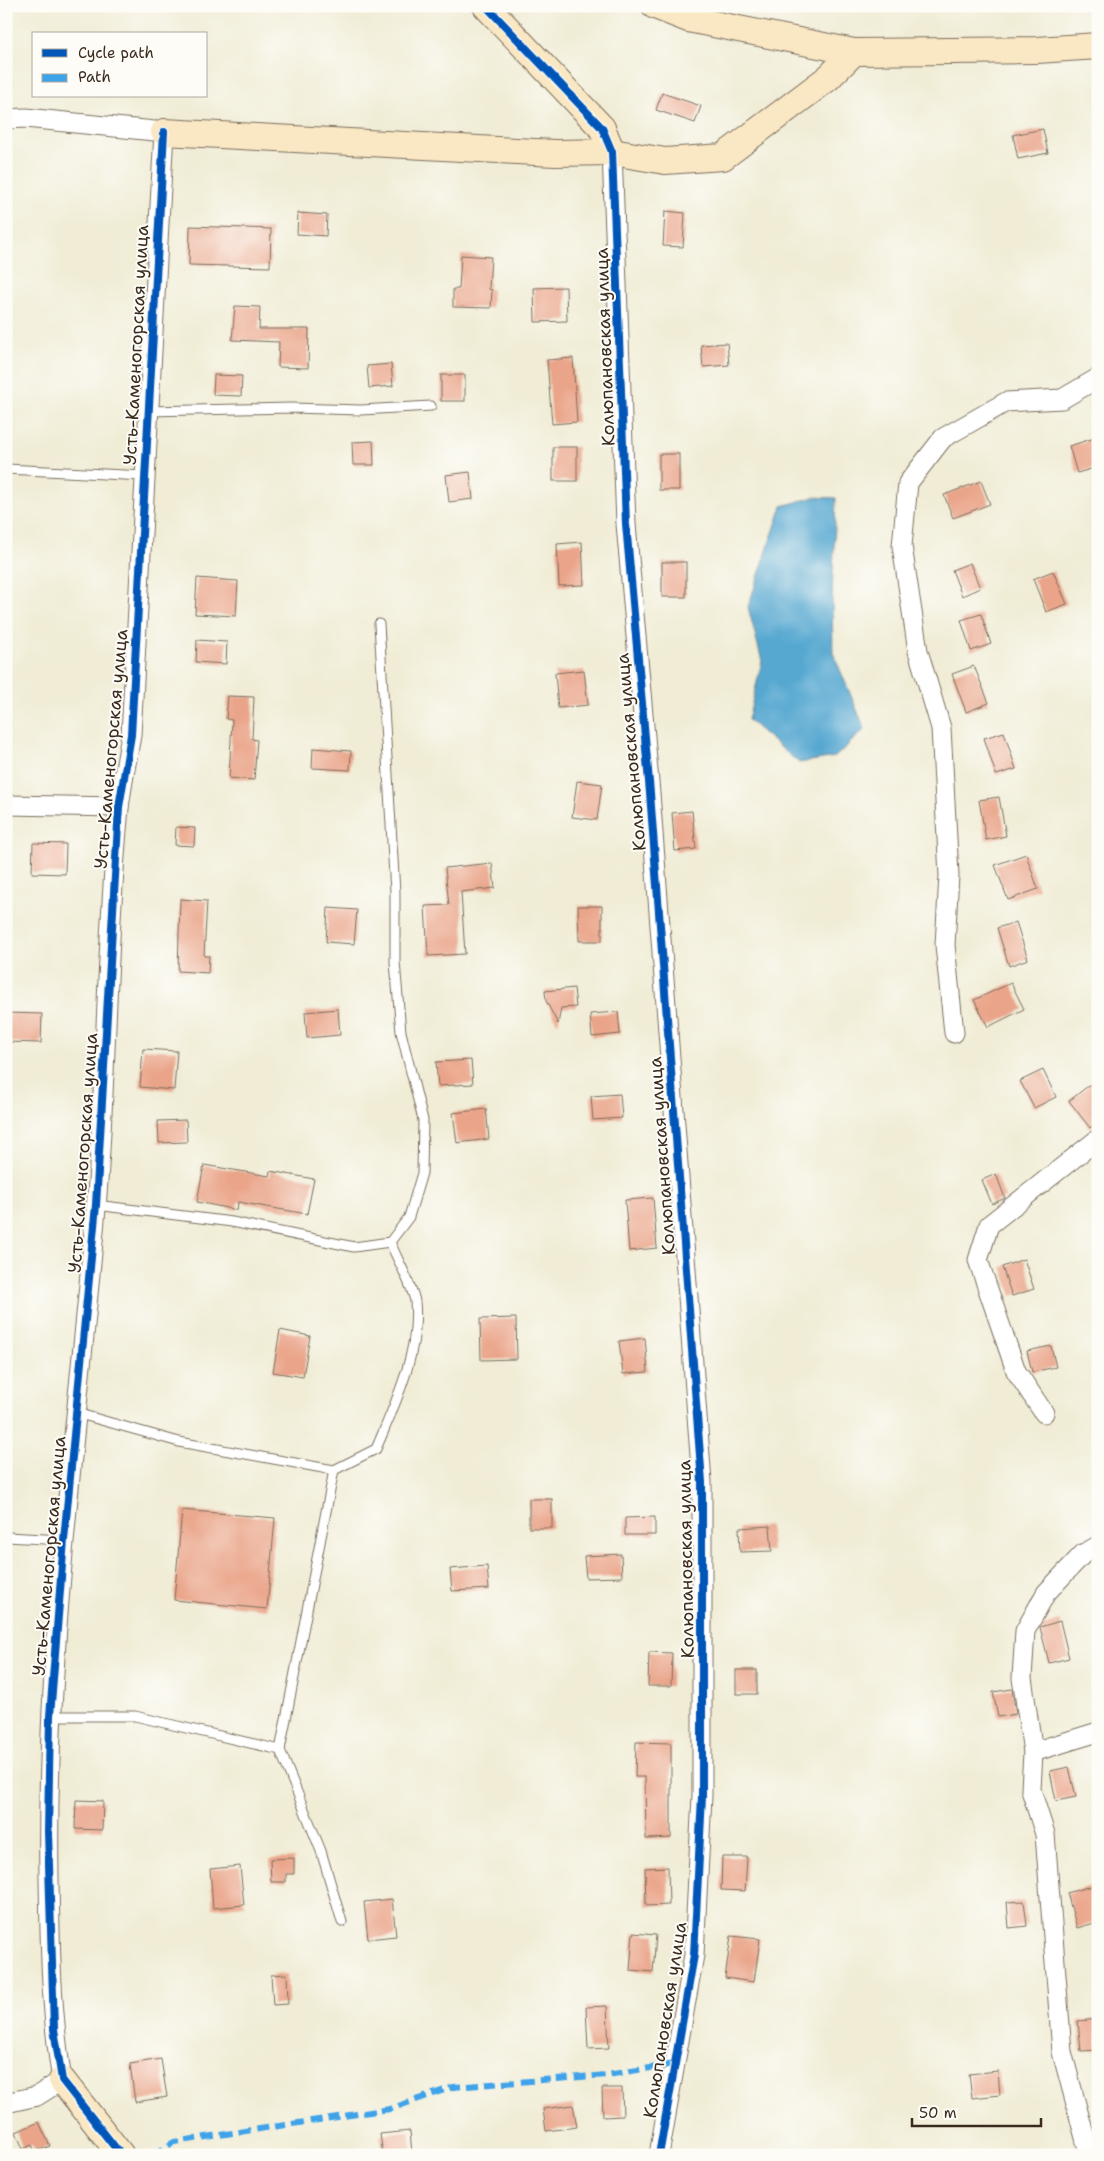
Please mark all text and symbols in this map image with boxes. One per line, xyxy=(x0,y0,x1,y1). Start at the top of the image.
legend xyxy=(32,32,208,98)
text: Cycle path xyxy=(78,43,154,63)
text: Path xyxy=(78,67,111,87)
street label: Усть-Каменогорская улица xyxy=(118,224,154,466)
street label: Колюпановская улица xyxy=(590,247,620,447)
street label: Усть-Каменогорская улица xyxy=(89,628,133,870)
street label: Колюпановская улица xyxy=(610,652,652,852)
street label: Усть-Каменогорская улица xyxy=(63,1032,103,1274)
street label: Колюпановская улица xyxy=(643,1056,681,1256)
street label: Усть-Каменогорская улица xyxy=(27,1435,71,1677)
street label: Колюпановская улица xyxy=(672,1459,700,1659)
street label: Колюпановская улица xyxy=(638,1920,692,2120)
scale bar xyxy=(912,2096,1040,2128)
text: 50 m xyxy=(919,2103,957,2123)

